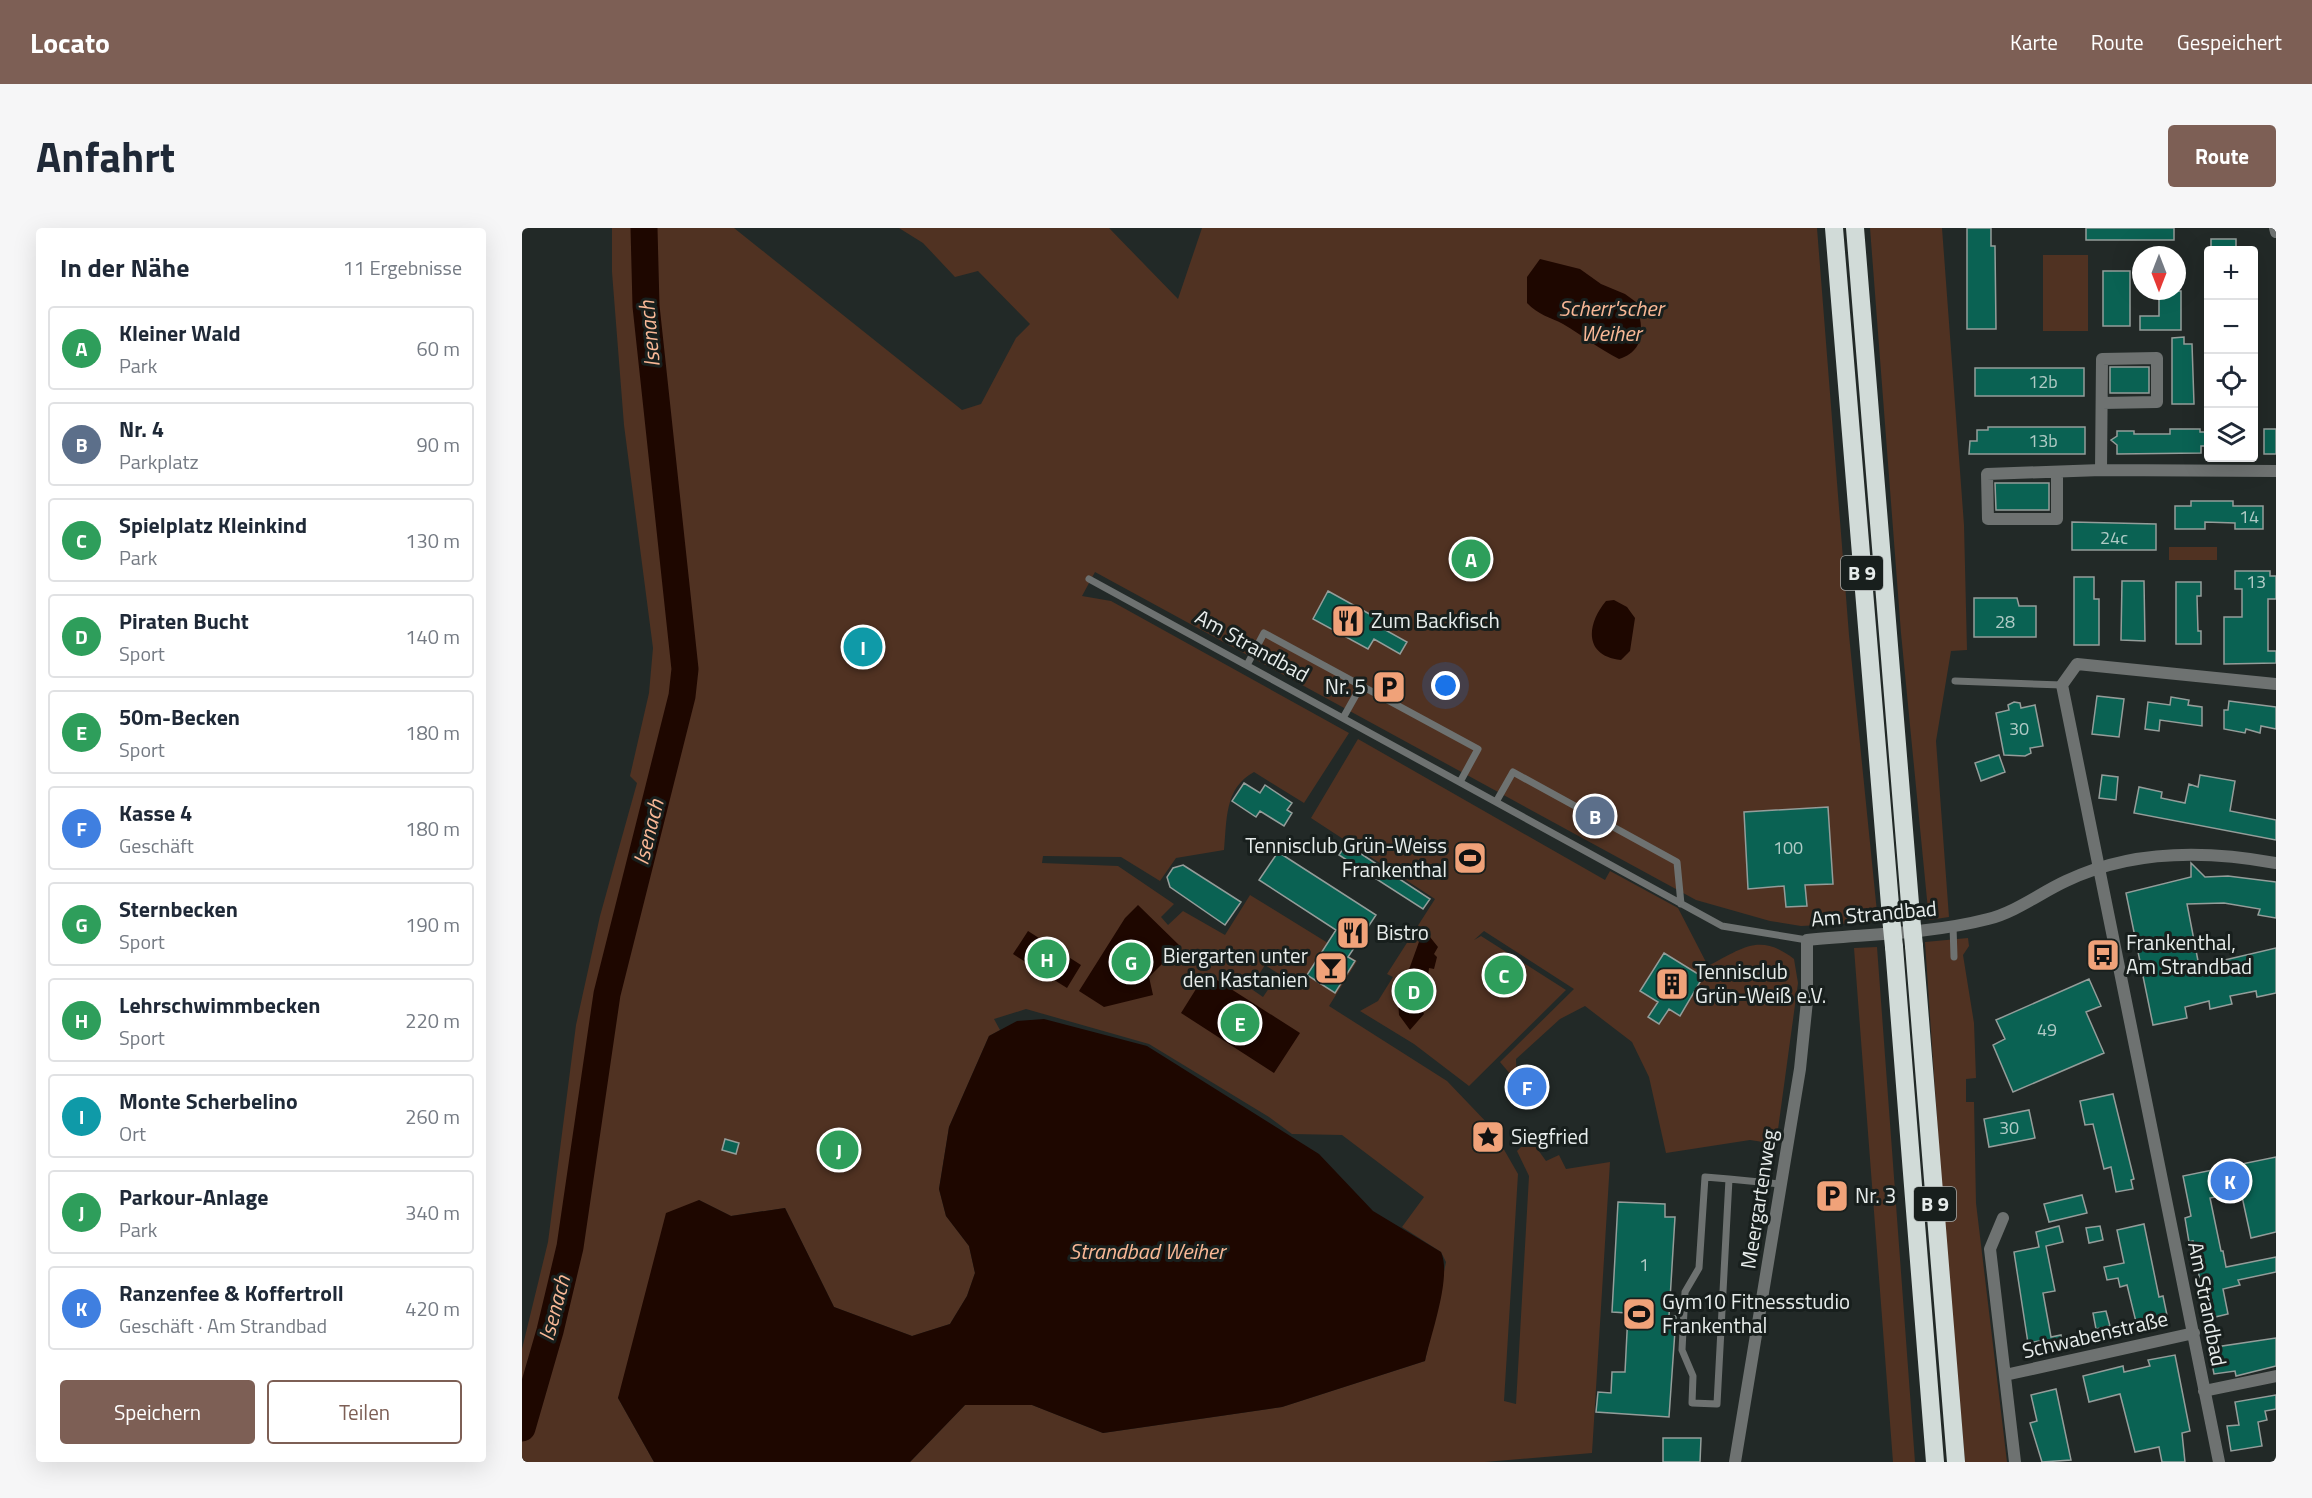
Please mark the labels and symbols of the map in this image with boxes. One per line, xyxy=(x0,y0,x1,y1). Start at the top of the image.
north arrow xyxy=(2132,246,2186,300)
water label: Scherr'scher Weiher xyxy=(1559,291,1666,350)
water label: Isenach xyxy=(629,298,669,369)
house number: 12b xyxy=(2028,368,2058,395)
house number: 13b xyxy=(2028,427,2058,454)
house number: 14 xyxy=(2239,503,2259,530)
house number: 24c xyxy=(2100,524,2128,551)
pin: A xyxy=(1452,536,1490,582)
road number: B 9 xyxy=(1841,556,1883,590)
house number: 13 xyxy=(2246,568,2266,595)
street label: Am Strandbad xyxy=(1190,601,1315,690)
restaurant icon: Zum Backfisch xyxy=(1330,603,1366,639)
place label: Zum Backfisch xyxy=(1371,604,1500,636)
house number: 28 xyxy=(1995,608,2015,635)
pin: I xyxy=(844,624,882,670)
parking icon: Nr. 5 xyxy=(1371,669,1407,705)
place label: Nr. 5 xyxy=(1325,670,1366,702)
your location xyxy=(1431,671,1460,700)
house number: 30 xyxy=(2009,715,2029,742)
pin: B xyxy=(1576,794,1614,838)
water label: Isenach xyxy=(623,795,673,868)
place label: Tennisclub Grün-Weiss Frankenthal xyxy=(1245,829,1447,885)
house number: 100 xyxy=(1773,834,1803,861)
sports icon: Tennisclub Grün-Weiss Frankenthal xyxy=(1452,840,1488,876)
street label: Am Strandbad xyxy=(1810,892,1938,934)
restaurant icon: Bistro xyxy=(1335,915,1371,951)
place label: Bistro xyxy=(1376,916,1429,948)
place label: Frankenthal, Am Strandbad xyxy=(2126,926,2252,982)
pin: H xyxy=(1028,936,1066,982)
bus stop icon: Frankenthal, Am Strandbad xyxy=(2085,937,2121,973)
place label: Biergarten unter den Kastanien xyxy=(1163,939,1308,995)
pin: G xyxy=(1112,940,1150,984)
bar icon: Biergarten unter den Kastanien xyxy=(1313,950,1349,986)
pin: C xyxy=(1484,952,1524,998)
place label: Tennisclub Grün-Weiß e.V. xyxy=(1695,955,1826,1011)
building icon: Tennisclub Grün-Weiß e.V. xyxy=(1654,966,1690,1002)
pin: D xyxy=(1394,968,1434,1014)
pin: E xyxy=(1220,1000,1260,1046)
house number: 49 xyxy=(2037,1016,2057,1043)
pin: F xyxy=(1508,1064,1546,1110)
house number: 30 xyxy=(1999,1114,2019,1141)
place icon: Siegfried xyxy=(1470,1119,1506,1155)
place label: Siegfried xyxy=(1511,1120,1589,1152)
street label: Meergartenweg xyxy=(1731,1127,1785,1271)
pin: J xyxy=(820,1128,858,1172)
pin: K xyxy=(2210,1158,2250,1204)
parking icon: Nr. 3 xyxy=(1814,1178,1850,1214)
place label: Nr. 3 xyxy=(1855,1179,1896,1211)
road number: B 9 xyxy=(1914,1187,1956,1221)
water label: Strandbad Weiher xyxy=(1069,1234,1228,1268)
street label: Am Strandbad xyxy=(2180,1239,2236,1369)
house number: 1 xyxy=(1639,1251,1649,1278)
water label: Isenach xyxy=(529,1270,579,1345)
place label: Gym10 Fitnessstudio Frankenthal xyxy=(1662,1285,1850,1341)
sports icon: Gym10 Fitnessstudio Frankenthal xyxy=(1621,1296,1657,1332)
street label: Schwabenstraße xyxy=(2019,1302,2171,1366)

